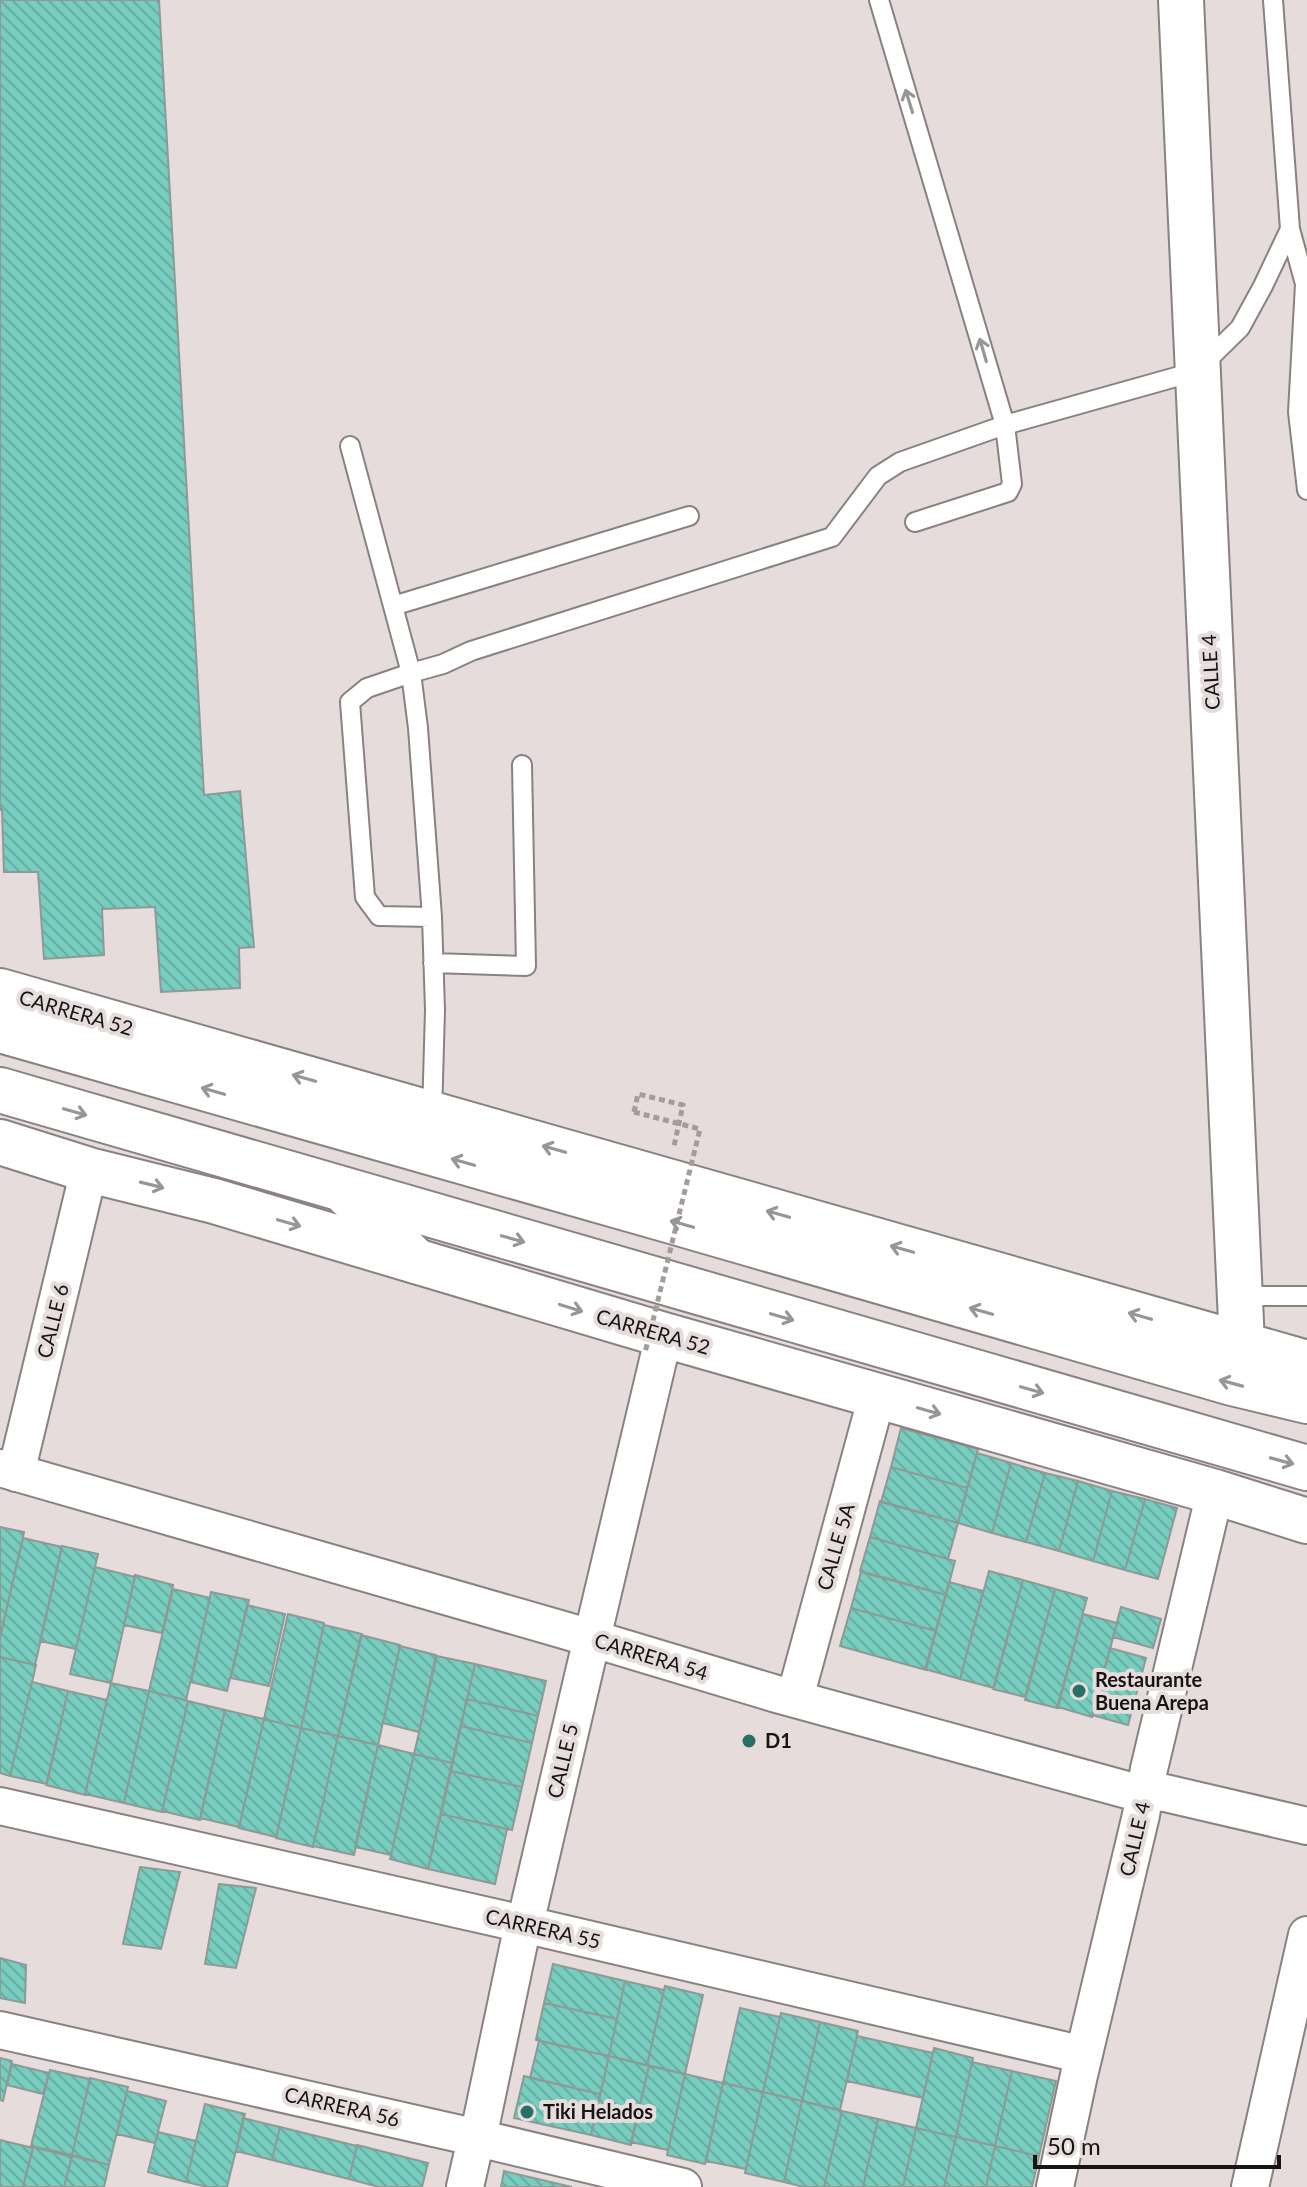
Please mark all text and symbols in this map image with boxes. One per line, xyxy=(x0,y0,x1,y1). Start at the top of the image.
one-way arrow xyxy=(901,89,916,115)
one-way arrow xyxy=(975,338,990,364)
street label: CALLE 4 xyxy=(1196,633,1224,710)
street label: CARRERA 52 xyxy=(17,984,136,1040)
one-way arrow xyxy=(292,1070,318,1085)
one-way arrow xyxy=(201,1083,227,1098)
one-way arrow xyxy=(61,1105,87,1120)
one-way arrow xyxy=(542,1141,568,1156)
one-way arrow xyxy=(451,1154,477,1169)
one-way arrow xyxy=(138,1179,164,1194)
one-way arrow xyxy=(766,1205,792,1220)
one-way arrow xyxy=(275,1216,301,1231)
one-way arrow xyxy=(670,1216,696,1231)
one-way arrow xyxy=(499,1232,525,1247)
one-way arrow xyxy=(890,1241,915,1255)
street label: CALLE 6 xyxy=(31,1281,73,1360)
one-way arrow xyxy=(558,1301,584,1316)
street label: CARRERA 52 xyxy=(594,1303,713,1359)
one-way arrow xyxy=(969,1303,995,1318)
one-way arrow xyxy=(1127,1308,1153,1323)
one-way arrow xyxy=(769,1310,795,1325)
one-way arrow xyxy=(1219,1374,1245,1389)
one-way arrow xyxy=(1018,1383,1044,1398)
one-way arrow xyxy=(916,1404,942,1419)
one-way arrow xyxy=(1268,1454,1294,1469)
street label: CALLE 5A xyxy=(811,1500,859,1593)
street label: CARRERA 54 xyxy=(592,1627,711,1685)
place label: Restaurante Buena Arepa xyxy=(1095,1667,1209,1714)
marker: Restaurante Buena Arepa xyxy=(1070,1682,1088,1700)
street label: CALLE 5 xyxy=(542,1721,582,1800)
place label: D1 xyxy=(765,1728,792,1752)
marker: D1 xyxy=(740,1732,758,1750)
street label: CALLE 4 xyxy=(1114,1799,1154,1878)
street label: CARRERA 55 xyxy=(483,1903,603,1953)
street label: CARRERA 56 xyxy=(282,2081,402,2131)
place label: Tiki Helados xyxy=(543,2099,653,2123)
marker: Tiki Helados xyxy=(518,2103,536,2121)
scale bar xyxy=(1035,2119,1279,2169)
text: 50 m xyxy=(1047,2131,1101,2160)

